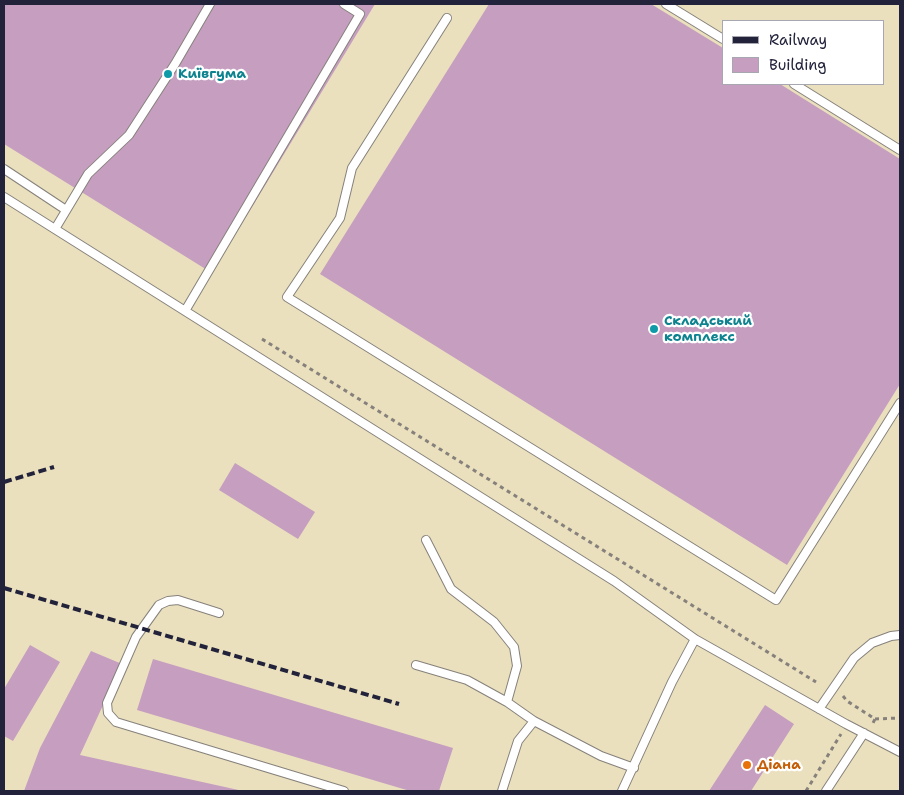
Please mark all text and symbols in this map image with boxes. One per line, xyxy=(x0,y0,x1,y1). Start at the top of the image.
legend xyxy=(722,20,884,85)
text: Railway xyxy=(769,30,827,50)
text: Building xyxy=(769,55,826,75)
place label: Київгума xyxy=(178,66,246,82)
marker: Київгума xyxy=(162,68,174,80)
place label: Складський комплекс xyxy=(664,313,752,346)
marker: Складський комплекс xyxy=(648,323,660,335)
place label: Діана xyxy=(757,757,801,773)
marker: Діана xyxy=(741,759,753,771)

